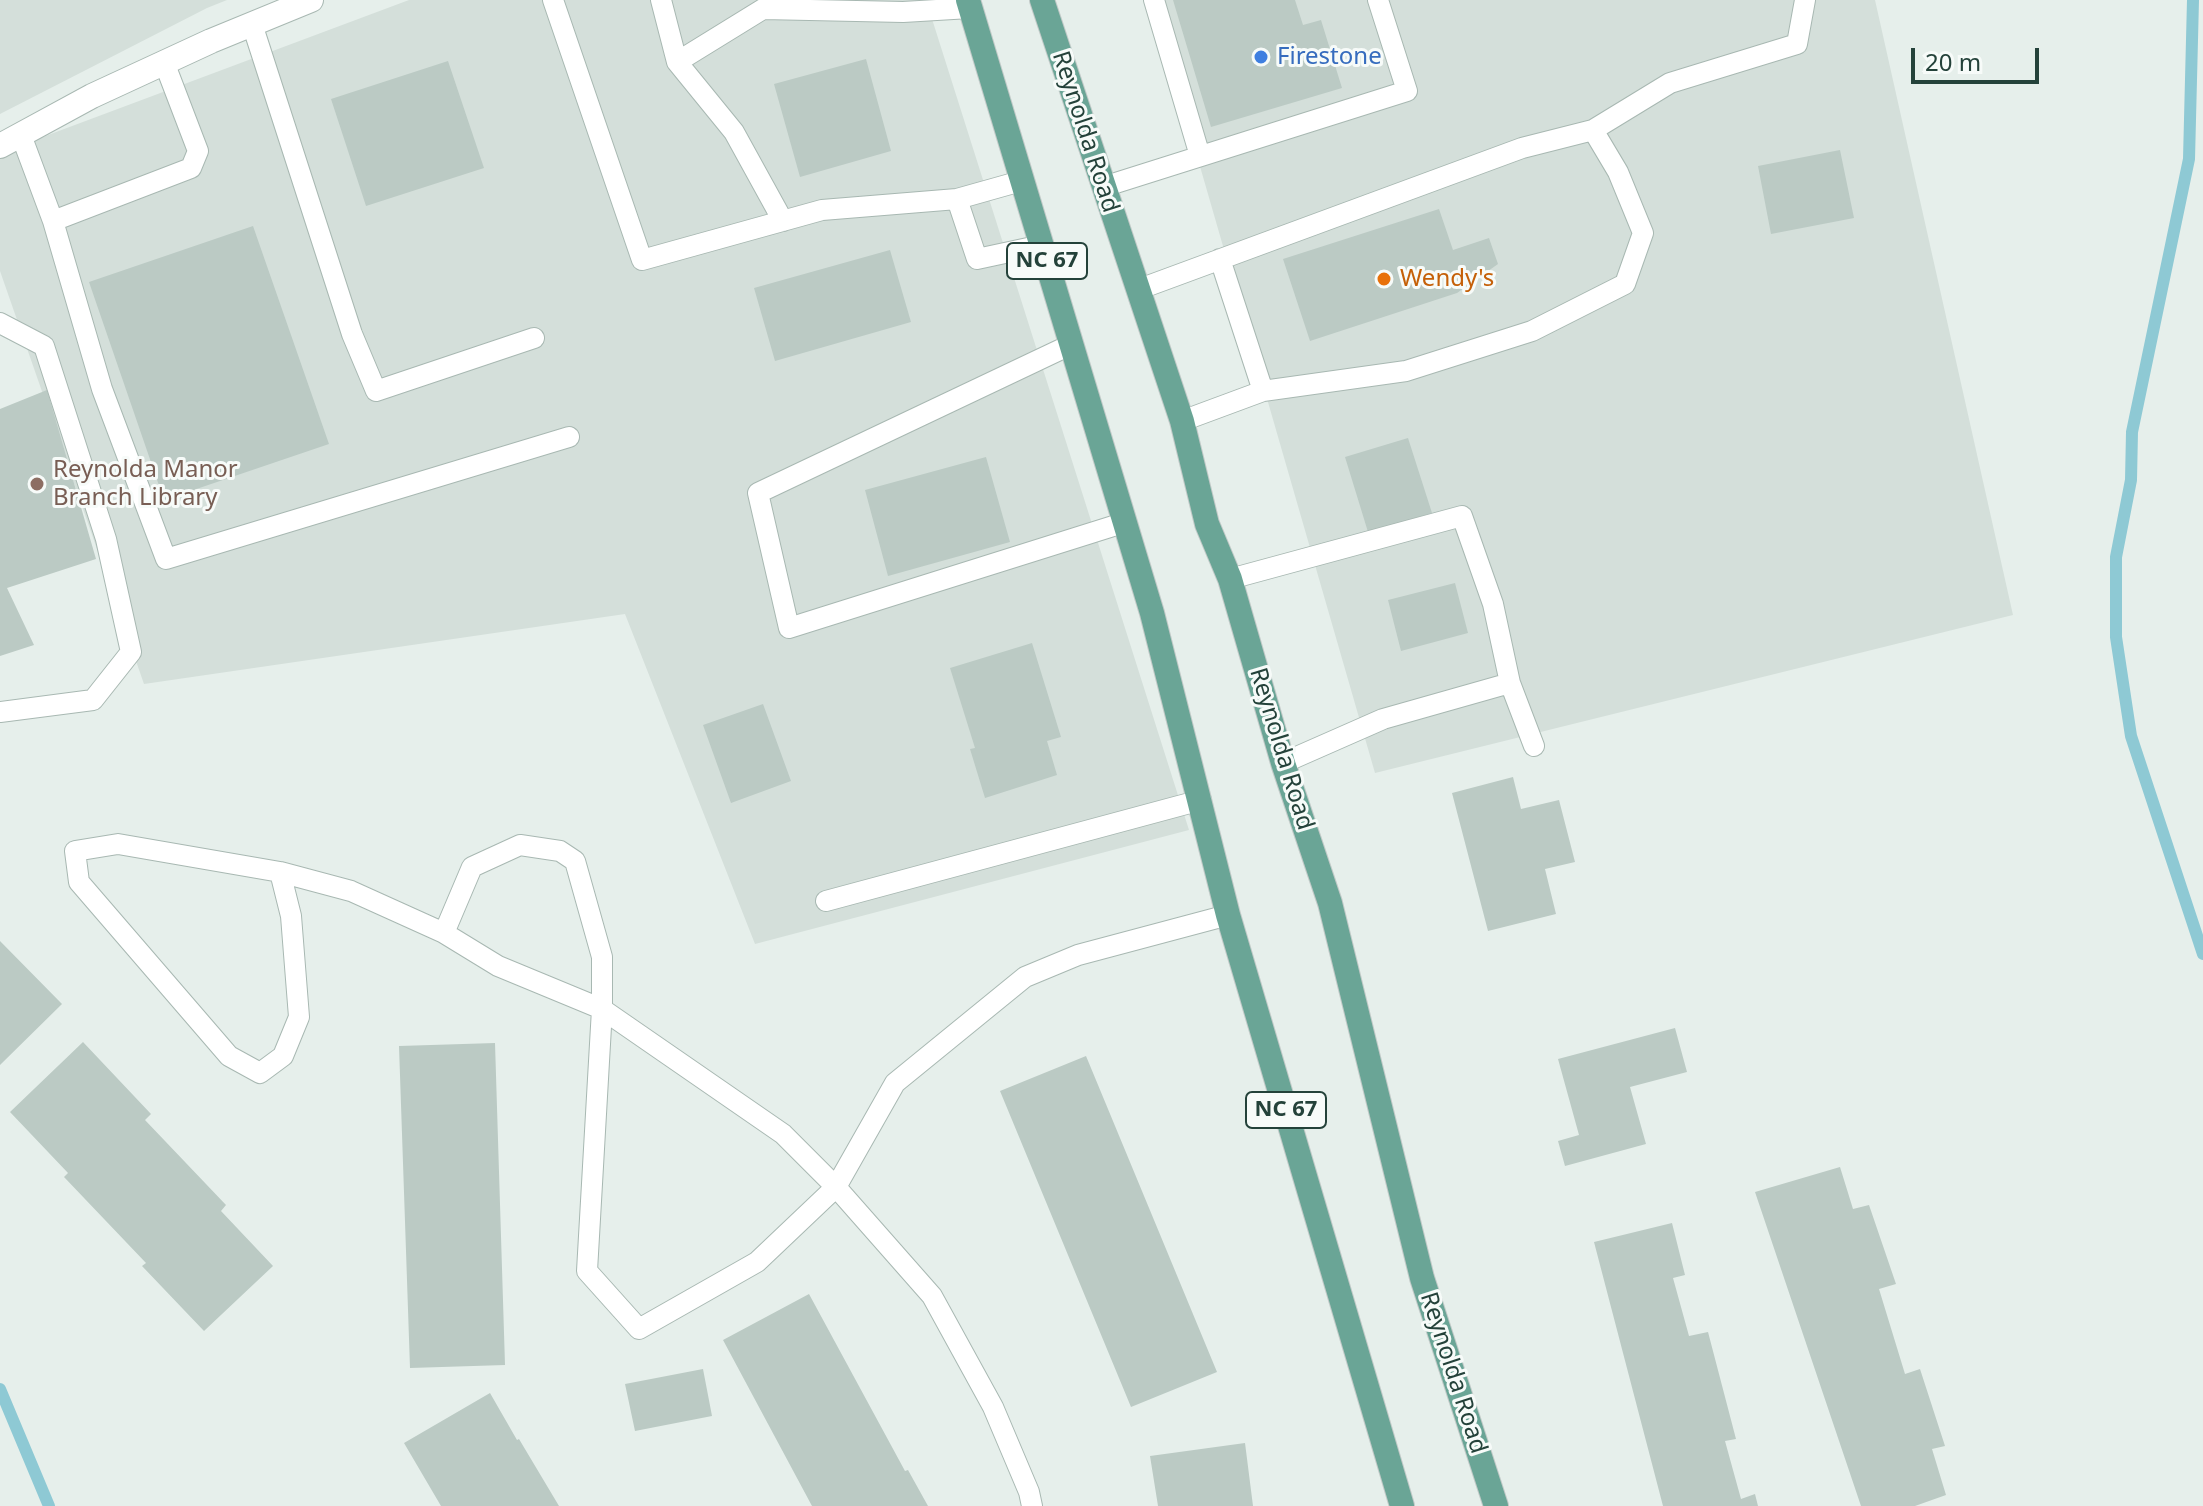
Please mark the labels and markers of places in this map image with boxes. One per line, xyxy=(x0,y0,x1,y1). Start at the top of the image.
place label: Firestone xyxy=(1277,43,1382,71)
marker: Firestone xyxy=(1252,48,1270,66)
place label: Wendy's xyxy=(1400,265,1494,293)
marker: Wendy's xyxy=(1375,270,1393,288)
place label: Reynolda Manor Branch Library xyxy=(53,456,238,512)
marker: Reynolda Manor Branch Library xyxy=(28,475,46,493)

